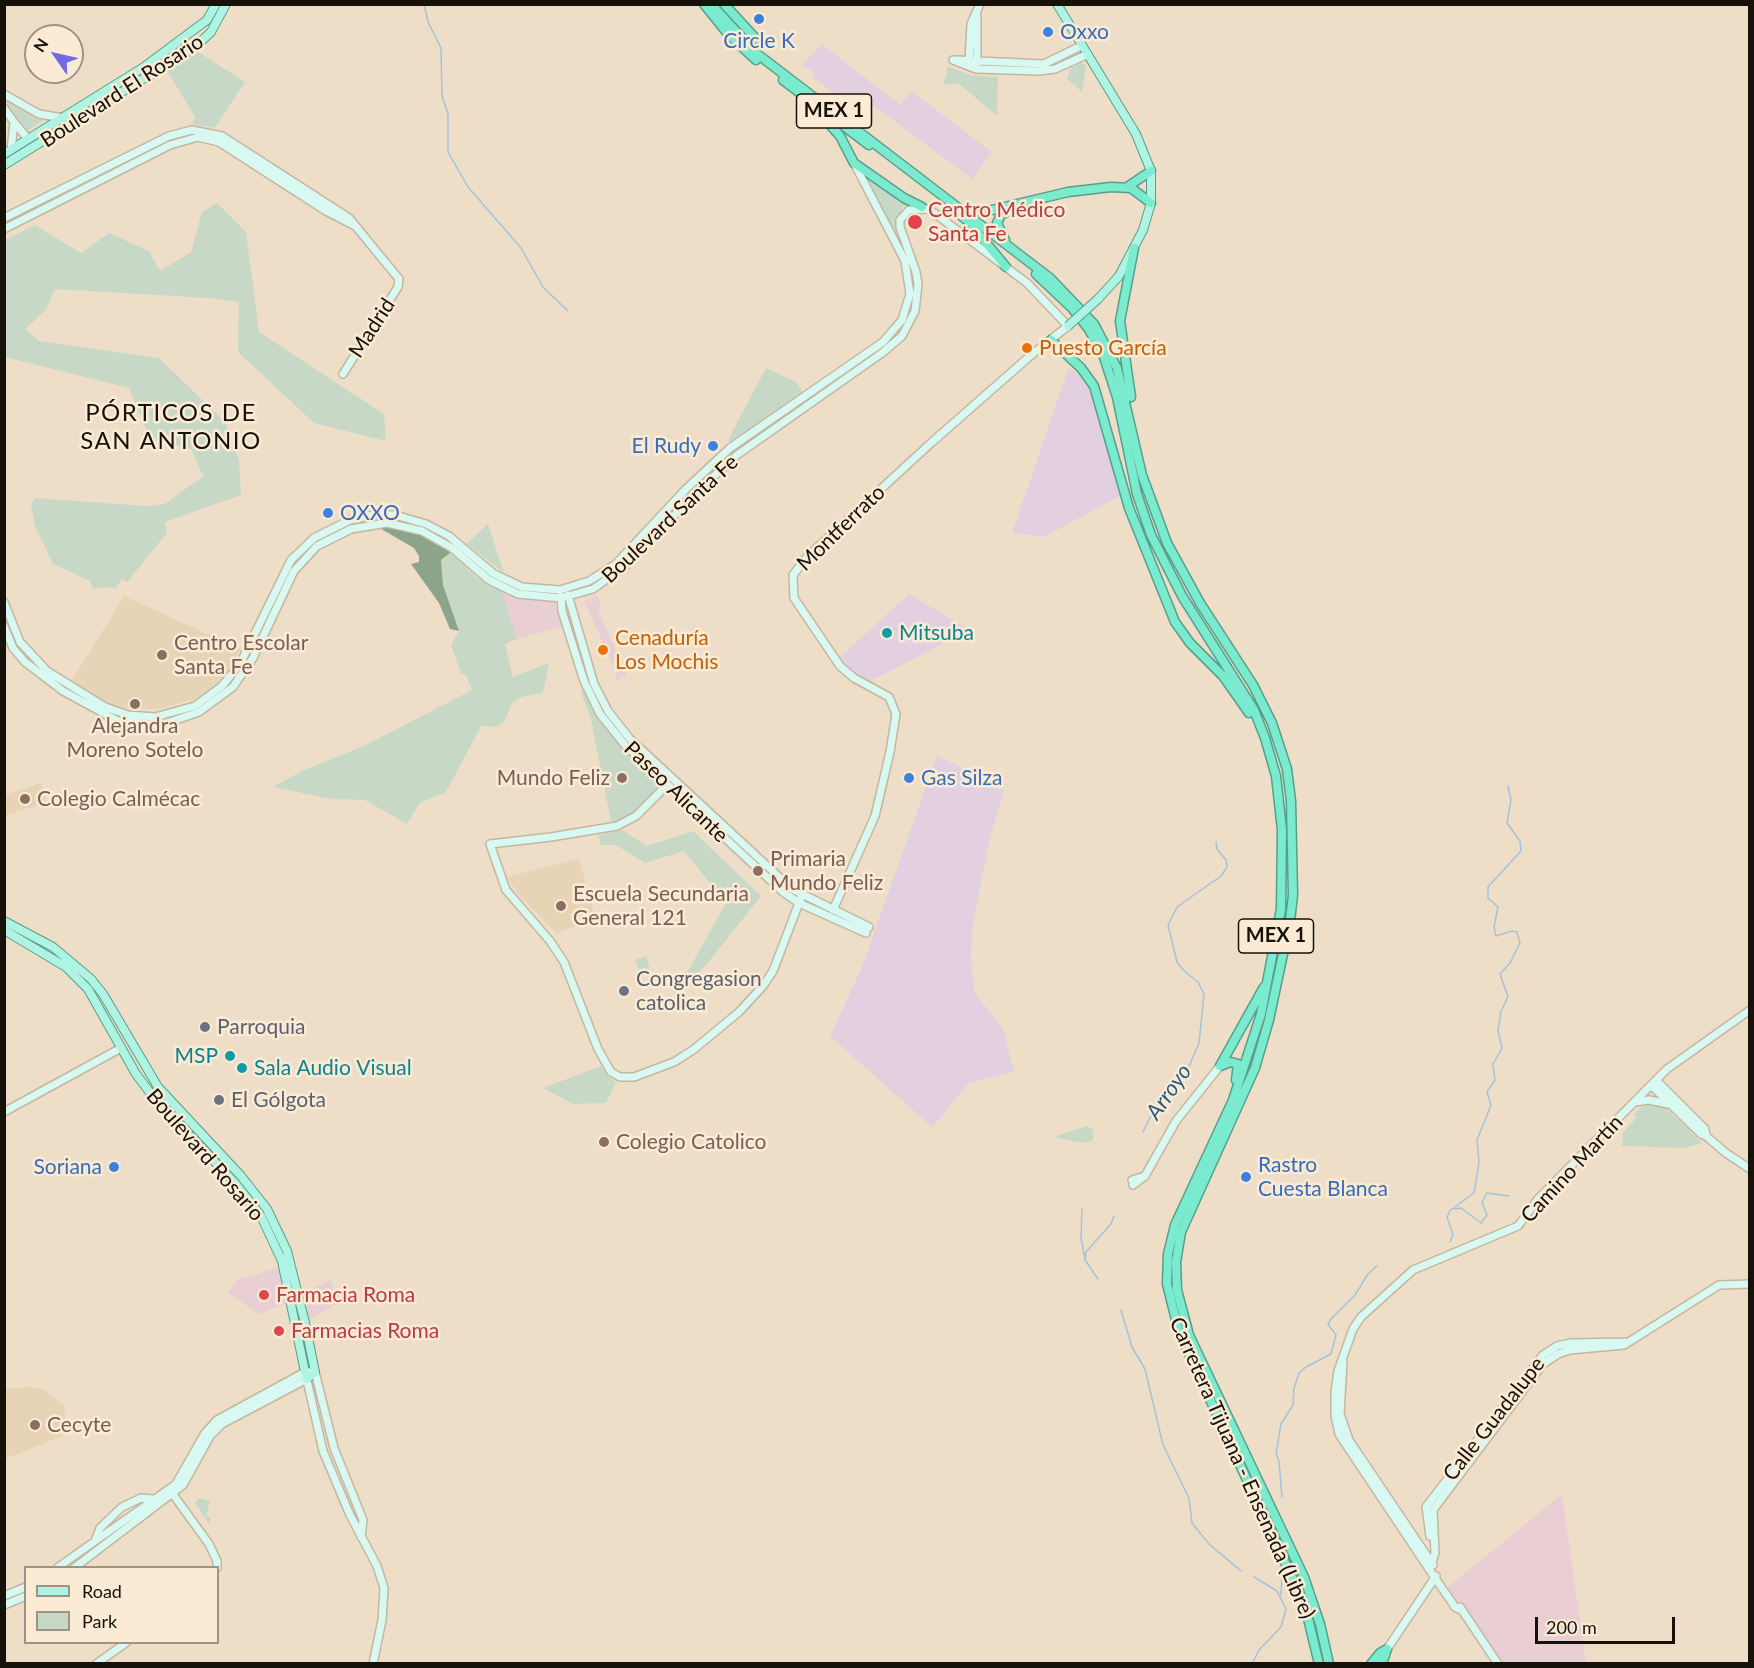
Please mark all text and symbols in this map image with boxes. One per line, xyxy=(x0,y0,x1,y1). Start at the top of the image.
marker: Circle K xyxy=(752,12,766,26)
place label: Oxxo xyxy=(1060,19,1109,45)
north arrow xyxy=(24,24,84,84)
marker: Oxxo xyxy=(1041,25,1055,39)
place label: Circle K xyxy=(723,28,795,54)
street label: Boulevard El Rosario xyxy=(36,29,208,153)
text: N xyxy=(29,34,52,55)
road number: MEX 1 xyxy=(796,94,872,128)
place label: Centro Médico Santa Fe xyxy=(928,197,1065,247)
marker: Centro Médico Santa Fe xyxy=(906,213,924,231)
street label: Madrid xyxy=(344,294,400,362)
place label: Puesto García xyxy=(1039,335,1167,361)
marker: Puesto García xyxy=(1020,341,1034,355)
district label: PÓRTICOS DE SAN ANTONIO xyxy=(80,399,262,455)
place label: El Rudy xyxy=(632,433,701,459)
marker: El Rudy xyxy=(706,439,720,453)
street label: Boulevard Santa Fe xyxy=(597,449,743,589)
street label: Montferrato xyxy=(792,480,890,576)
place label: OXXO xyxy=(340,500,400,526)
marker: OXXO xyxy=(321,506,335,520)
place label: Mitsuba xyxy=(899,620,974,646)
place label: Cenaduría Los Mochis xyxy=(615,625,718,675)
marker: Mitsuba xyxy=(880,626,894,640)
place label: Centro Escolar Santa Fe xyxy=(174,630,308,680)
marker: Cenaduría Los Mochis xyxy=(596,643,610,657)
marker: Centro Escolar Santa Fe xyxy=(155,648,169,662)
marker: Alejandra Moreno Sotelo xyxy=(128,697,142,711)
place label: Alejandra Moreno Sotelo xyxy=(67,713,203,763)
street label: Paseo Alicante xyxy=(619,736,733,848)
place label: Mundo Feliz xyxy=(497,765,610,791)
place label: Gas Silza xyxy=(921,765,1002,791)
marker: Mundo Feliz xyxy=(615,771,629,785)
marker: Gas Silza xyxy=(902,771,916,785)
place label: Colegio Calmécac xyxy=(37,786,200,812)
marker: Colegio Calmécac xyxy=(18,792,32,806)
place label: Primaria Mundo Feliz xyxy=(770,846,883,896)
marker: Primaria Mundo Feliz xyxy=(751,864,765,878)
place label: Escuela Secundaria General 121 xyxy=(573,881,749,931)
marker: Escuela Secundaria General 121 xyxy=(554,899,568,913)
road number: MEX 1 xyxy=(1238,919,1314,953)
place label: Congregasion catolica xyxy=(636,966,762,1016)
marker: Congregasion catolica xyxy=(617,984,631,998)
place label: Parroquia xyxy=(217,1014,305,1040)
marker: Parroquia xyxy=(198,1020,212,1034)
place label: MSP xyxy=(174,1043,218,1069)
marker: MSP xyxy=(223,1049,237,1063)
place label: Sala Audio Visual xyxy=(254,1055,412,1081)
water label: Arroyo xyxy=(1141,1059,1197,1125)
marker: Sala Audio Visual xyxy=(235,1061,249,1075)
street label: Boulevard Rosario xyxy=(141,1084,269,1226)
place label: El Gólgota xyxy=(231,1087,326,1113)
marker: El Gólgota xyxy=(212,1093,226,1107)
street label: Camino Martín xyxy=(1516,1110,1628,1228)
place label: Colegio Catolico xyxy=(616,1129,766,1155)
marker: Colegio Catolico xyxy=(597,1135,611,1149)
place label: Rastro Cuesta Blanca xyxy=(1258,1152,1388,1202)
place label: Soriana xyxy=(33,1154,102,1180)
marker: Soriana xyxy=(107,1160,121,1174)
marker: Rastro Cuesta Blanca xyxy=(1239,1170,1253,1184)
place label: Farmacia Roma xyxy=(276,1282,415,1308)
marker: Farmacia Roma xyxy=(257,1288,271,1302)
street label: Carretera Tijuana - Ensenada (Libre) xyxy=(1164,1313,1320,1623)
place label: Farmacias Roma xyxy=(291,1318,439,1344)
marker: Farmacias Roma xyxy=(272,1324,286,1338)
street label: Calle Guadalupe xyxy=(1438,1352,1550,1486)
place label: Cecyte xyxy=(47,1412,111,1438)
marker: Cecyte xyxy=(28,1418,42,1432)
legend xyxy=(24,1566,219,1644)
text: Road xyxy=(82,1580,122,1602)
scale bar xyxy=(1538,1605,1678,1643)
text: Park xyxy=(82,1610,117,1632)
text: 200 m xyxy=(1546,1616,1597,1638)

